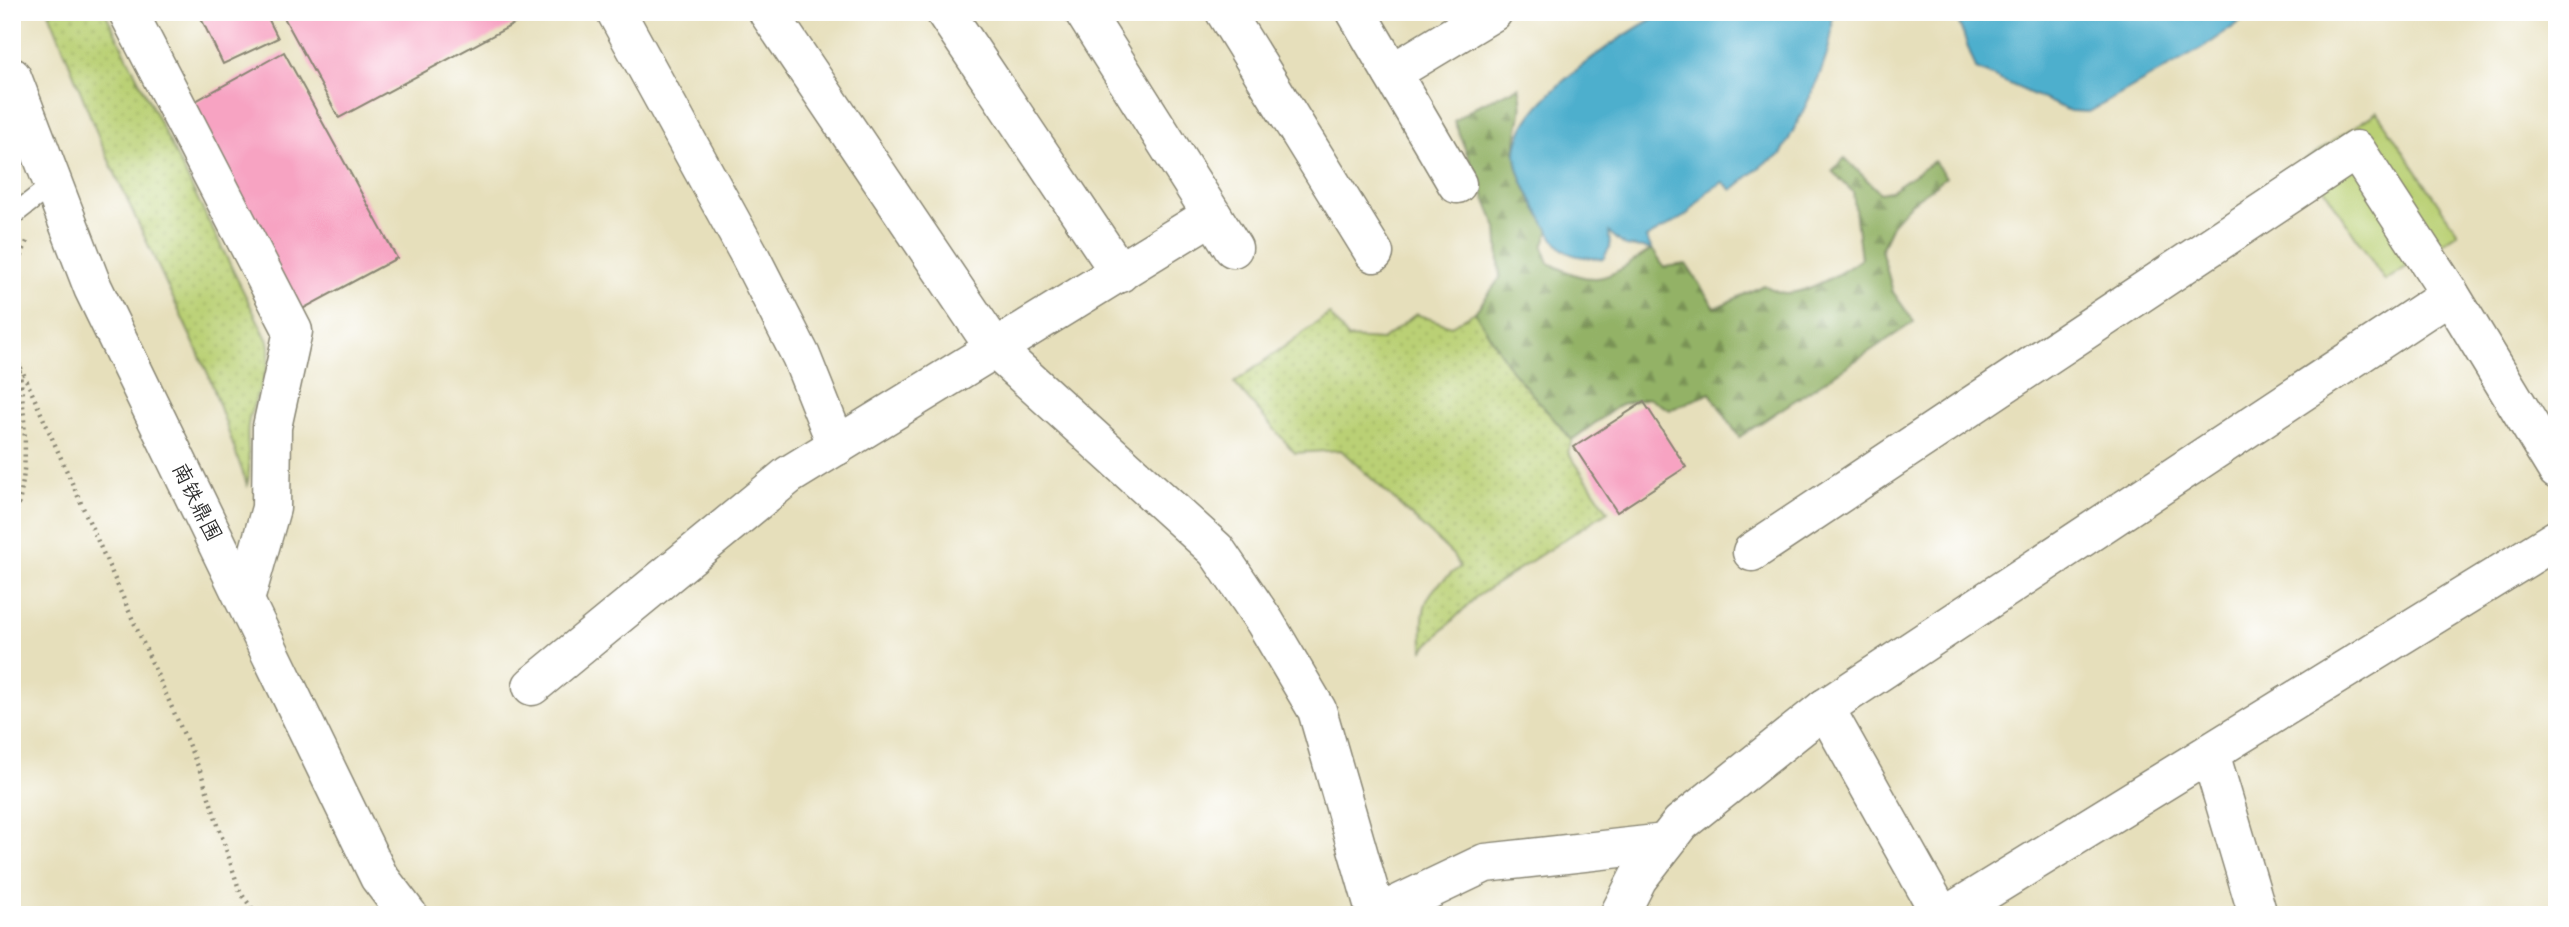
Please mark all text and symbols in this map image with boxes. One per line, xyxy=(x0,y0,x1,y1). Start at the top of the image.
street label: 南铁鼎围 xyxy=(168,458,229,545)

